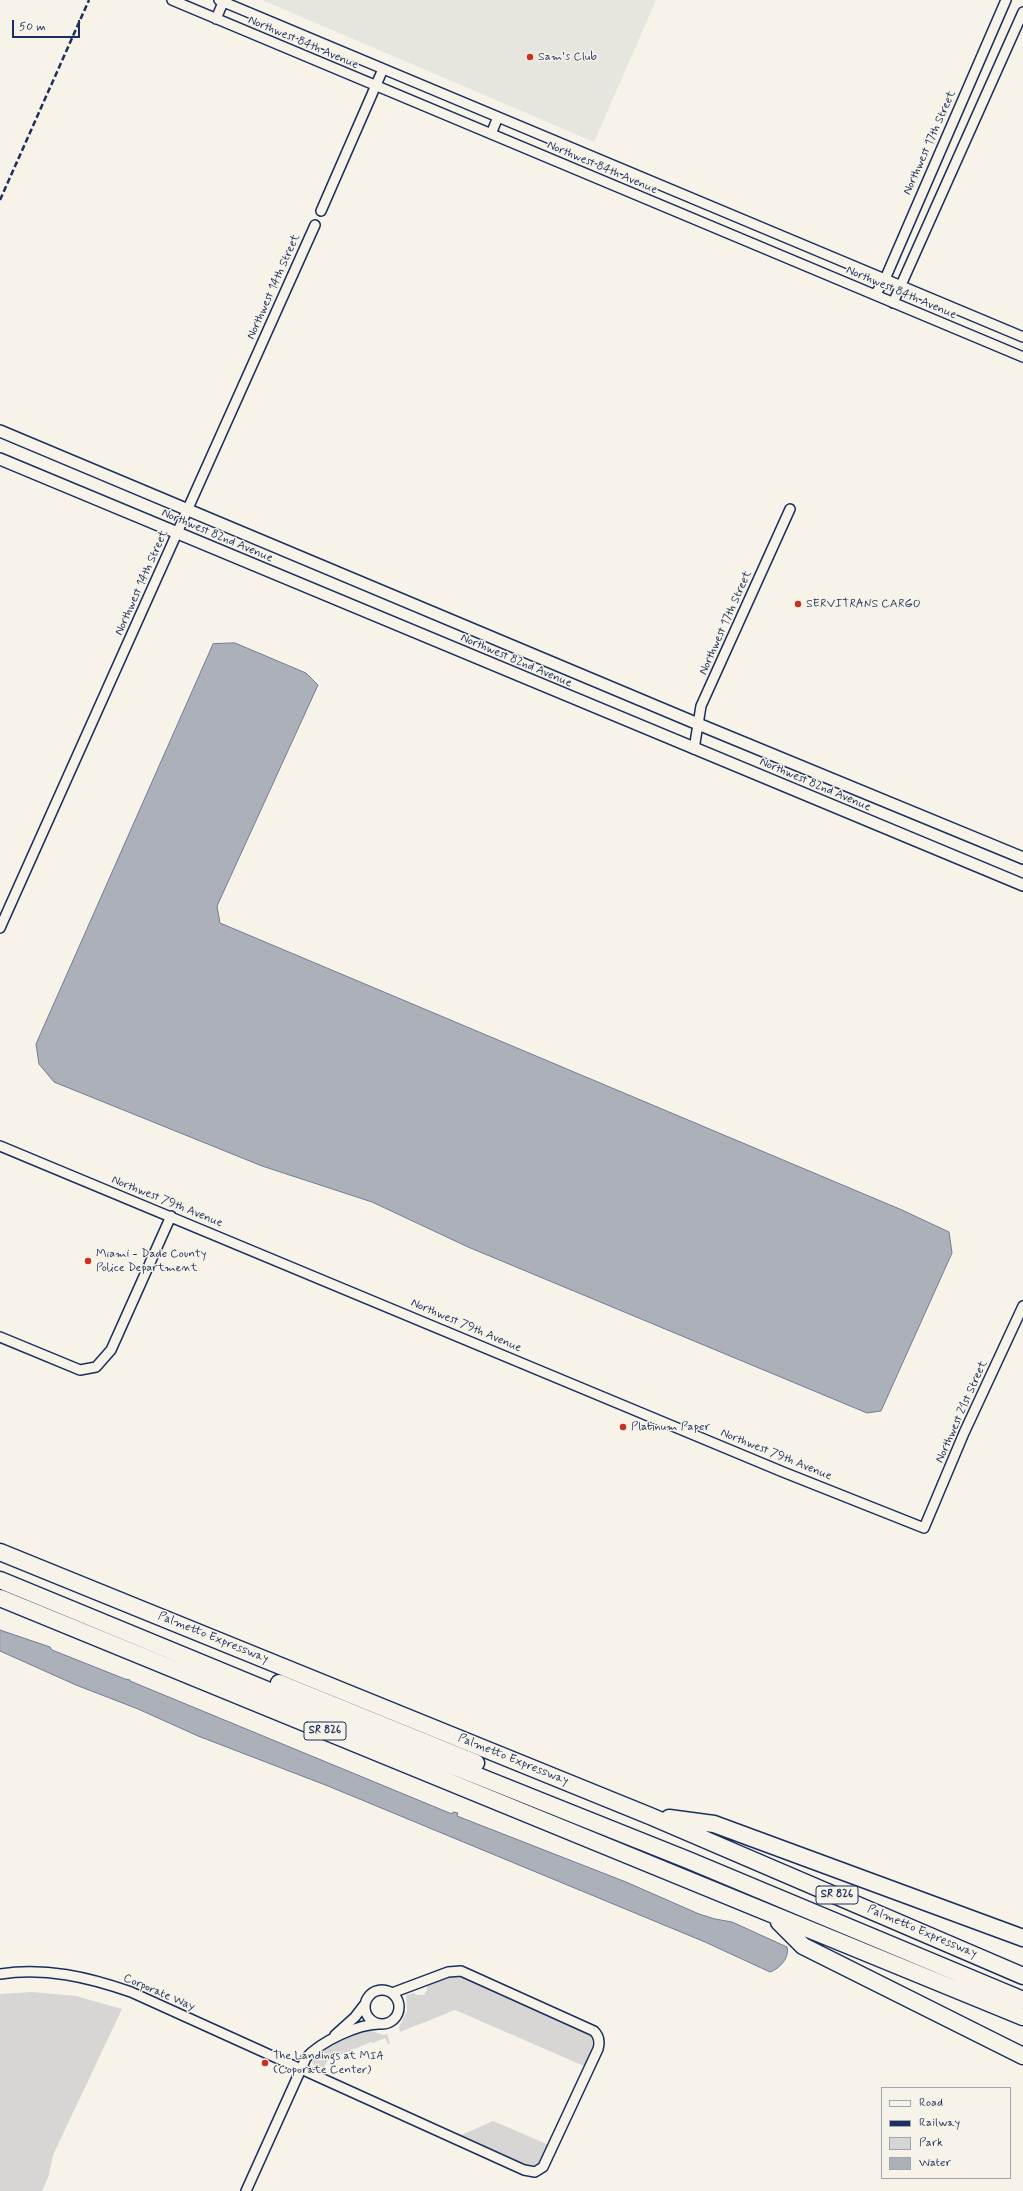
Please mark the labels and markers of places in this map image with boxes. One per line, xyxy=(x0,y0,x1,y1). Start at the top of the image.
place label: Sam's Club xyxy=(538,50,597,64)
marker: Sam's Club xyxy=(525,52,535,62)
place label: SERVITRANS CARGO xyxy=(806,597,921,611)
marker: SERVITRANS CARGO xyxy=(793,599,803,609)
place label: Miami - Dade County Police Department xyxy=(96,1247,206,1275)
marker: Miami - Dade County Police Department xyxy=(83,1256,93,1266)
place label: Platinum Paper xyxy=(631,1420,710,1434)
marker: Platinum Paper xyxy=(618,1422,628,1432)
place label: The Landings at MIA (Coporate Center) xyxy=(273,2049,384,2077)
marker: The Landings at MIA (Coporate Center) xyxy=(260,2058,270,2068)

